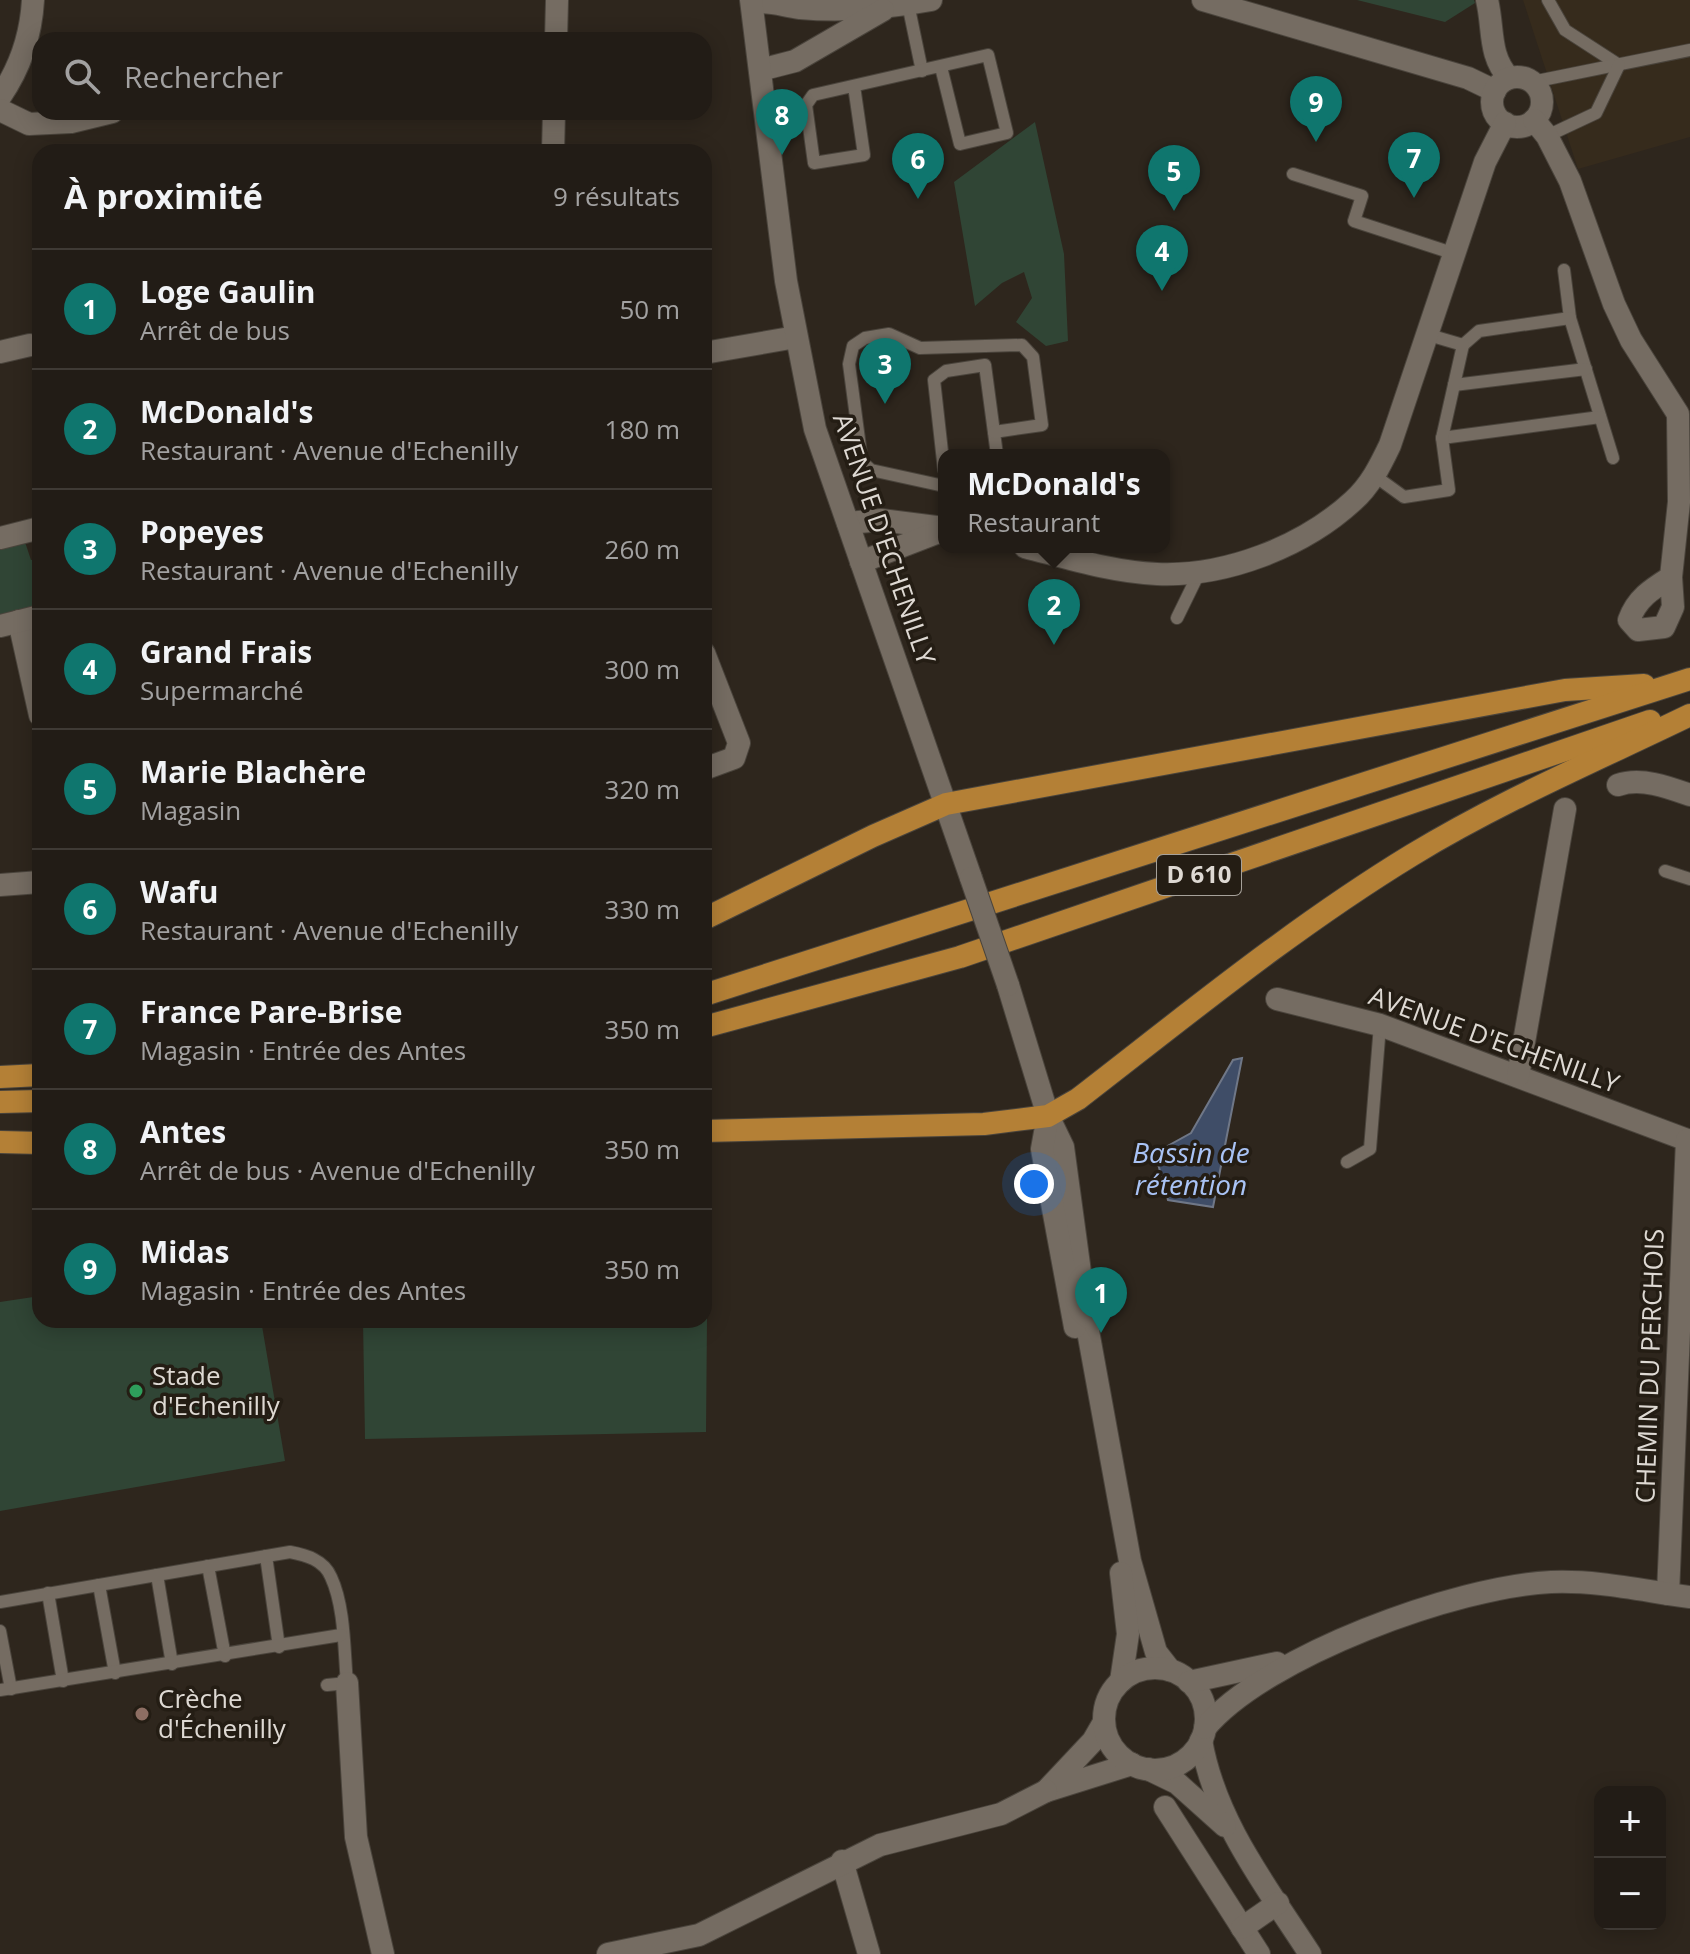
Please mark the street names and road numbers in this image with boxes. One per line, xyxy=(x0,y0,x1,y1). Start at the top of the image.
street label: AVENUE D'ECHENILLY xyxy=(825,408,945,670)
road number: D 610 xyxy=(1157,855,1241,895)
street label: AVENUE D'ECHENILLY xyxy=(1364,977,1625,1101)
street label: CHEMIN DU PERCHOIS xyxy=(1626,1228,1672,1504)

